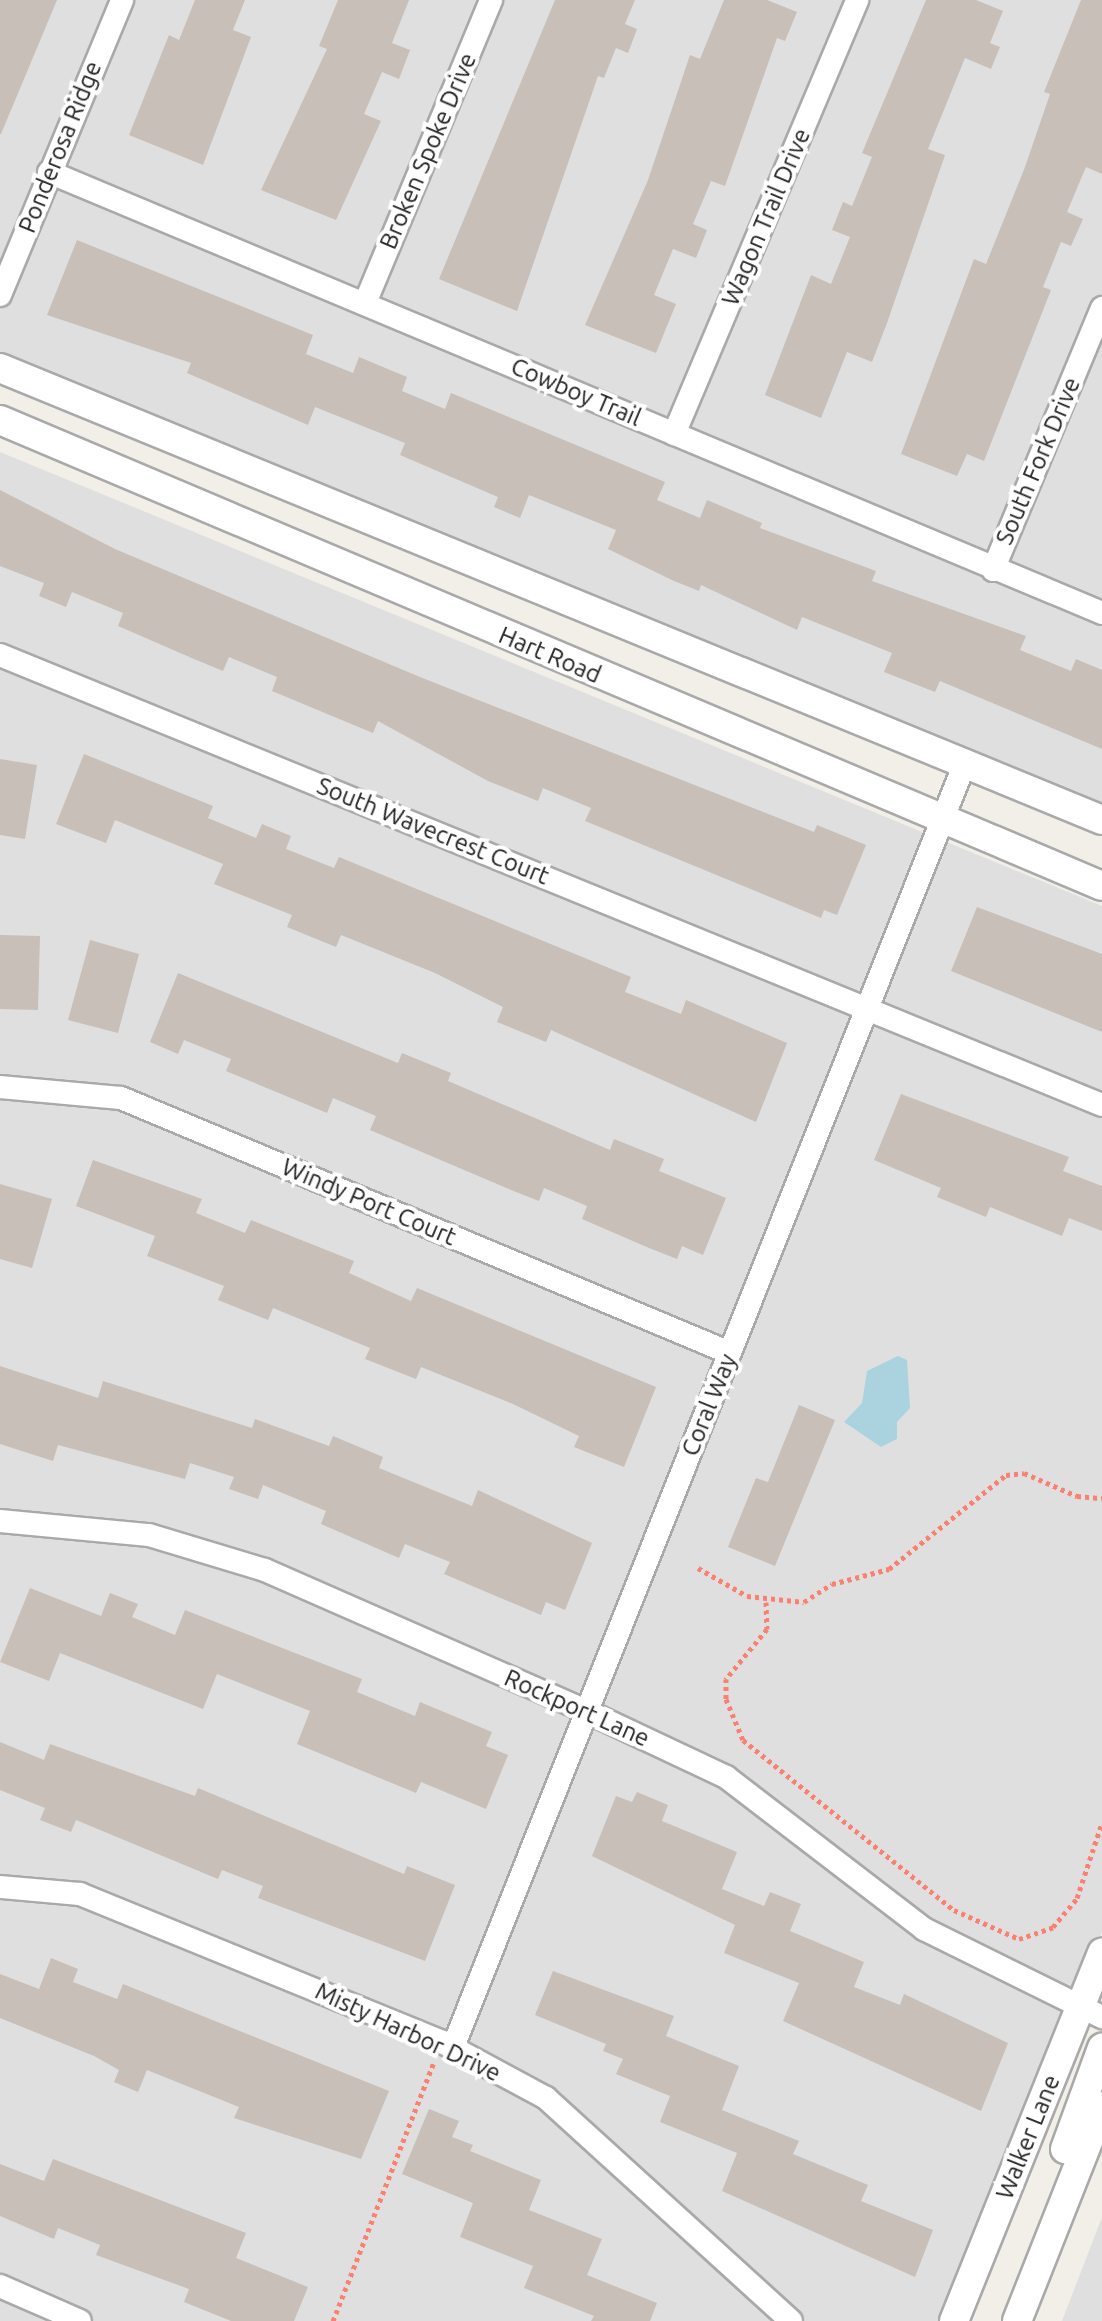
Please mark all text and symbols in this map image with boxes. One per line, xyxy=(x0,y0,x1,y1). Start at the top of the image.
street label: Broken Spoke Drive xyxy=(374,49,482,253)
street label: Ponderosa Ridge xyxy=(12,57,108,237)
street label: Wagon Trail Drive xyxy=(716,124,816,310)
street label: Cowboy Trail xyxy=(507,352,645,432)
street label: South Fork Drive xyxy=(990,373,1086,549)
street label: Hart Road xyxy=(494,621,606,689)
street label: South Wavecrest Court xyxy=(313,771,553,891)
street label: Windy Port Court xyxy=(278,1152,460,1252)
street label: Coral Way xyxy=(676,1350,742,1460)
street label: Rockport Lane xyxy=(500,1663,654,1753)
street label: Misty Harbor Drive xyxy=(311,1976,505,2088)
street label: Walker Lane xyxy=(990,2071,1066,2203)

